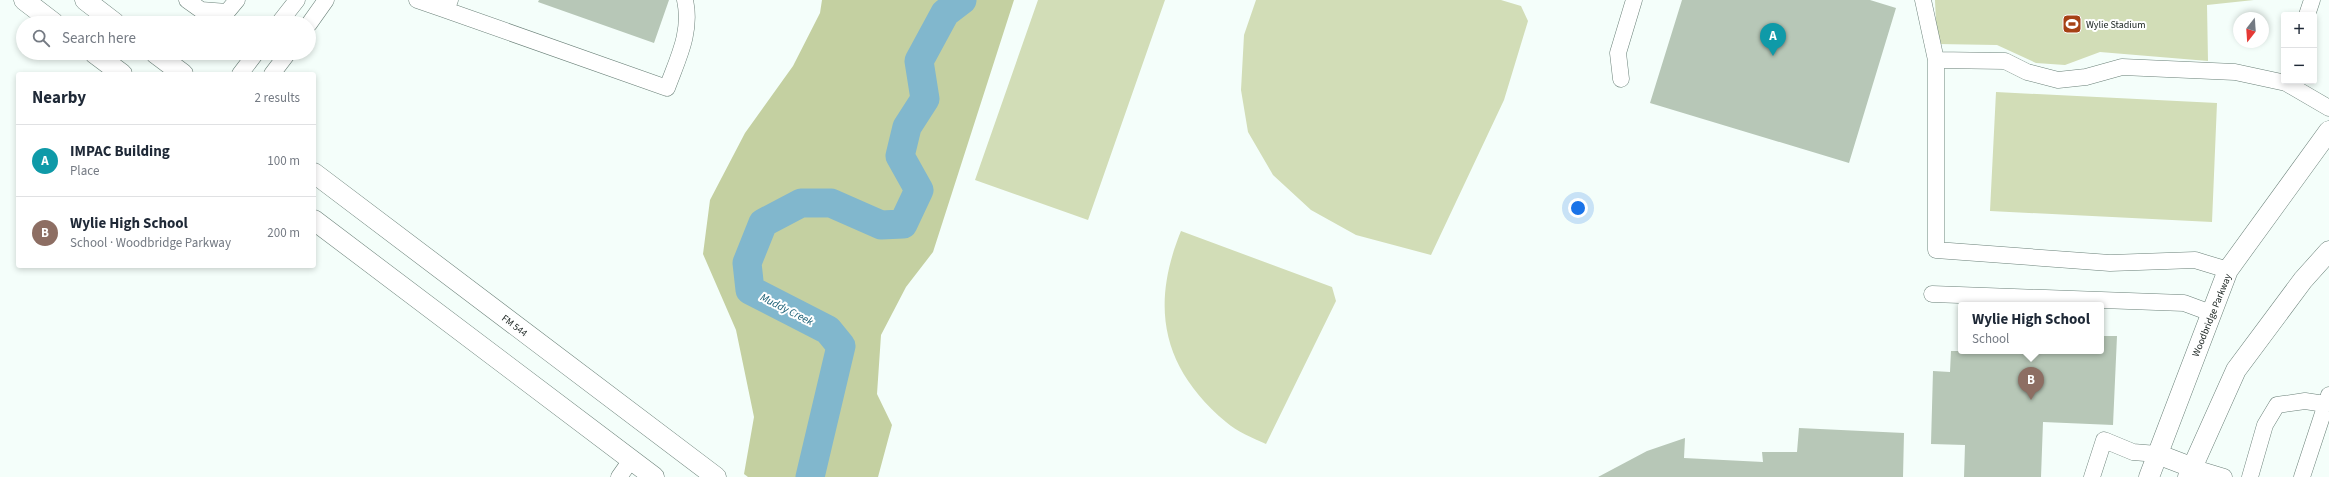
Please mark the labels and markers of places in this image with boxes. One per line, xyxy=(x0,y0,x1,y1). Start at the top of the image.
sports icon: Wylie Stadium xyxy=(2061,13,2083,35)
place label: Wylie Stadium xyxy=(2086,18,2146,32)
pin: A xyxy=(1760,23,1786,56)
pin: B xyxy=(2018,367,2044,400)

